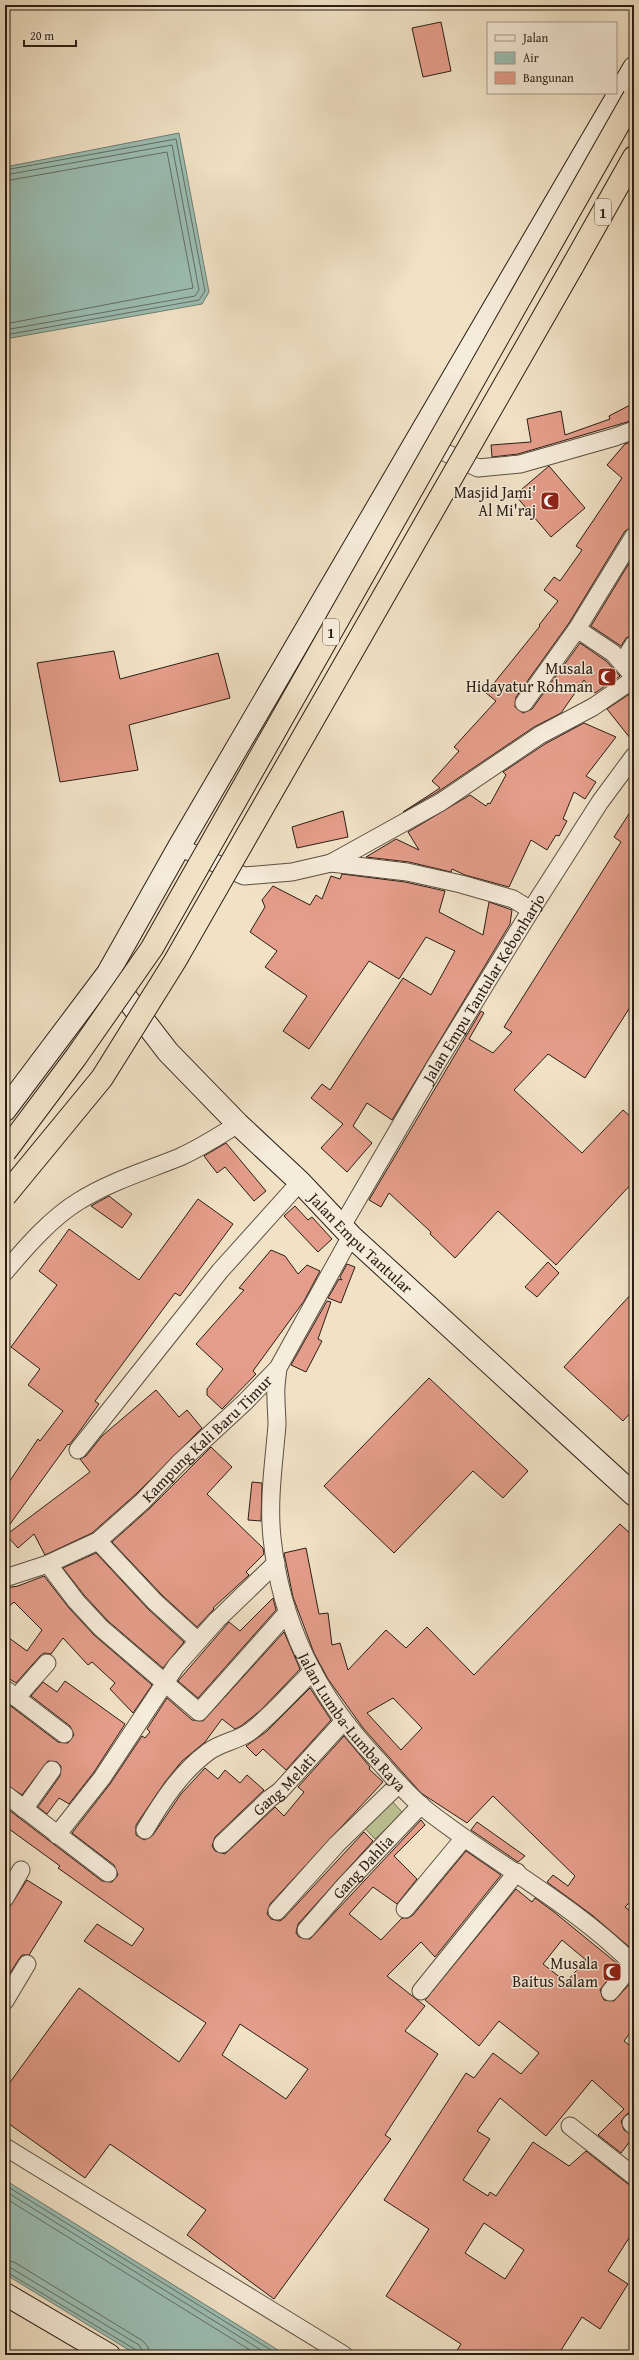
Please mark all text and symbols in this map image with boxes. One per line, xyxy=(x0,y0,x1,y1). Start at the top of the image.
scale bar xyxy=(24,22,76,48)
legend xyxy=(487,22,617,94)
text: 20 m xyxy=(30,27,54,44)
text: Jalan xyxy=(521,29,548,46)
text: Air xyxy=(523,49,539,66)
text: Bangunan xyxy=(523,69,574,86)
road number: 1 xyxy=(595,199,611,225)
place label: Masjid Jami' Al Mi'raj xyxy=(454,480,536,522)
mosque icon: Masjid Jami' Al Mi'raj xyxy=(539,490,561,512)
road number: 1 xyxy=(323,619,339,645)
place label: Musala Hidayatur Rohman xyxy=(466,656,593,698)
mosque icon: Musala Hidayatur Rohman xyxy=(596,666,618,688)
street label: Jalan Empu Tantular Kebonharjo xyxy=(415,888,551,1089)
street label: Jalan Empu Tantular xyxy=(302,1185,419,1299)
street label: Kampung Kali Baru Timur xyxy=(136,1368,278,1508)
street label: Jalan Lumba-Lumba Raya xyxy=(292,1646,413,1797)
street label: Gang Melati xyxy=(247,1747,321,1821)
street label: Gang Dahlia xyxy=(326,1829,399,1904)
place label: Musala Baitus Salam xyxy=(512,1951,598,1993)
mosque icon: Musala Baitus Salam xyxy=(601,1961,623,1983)

